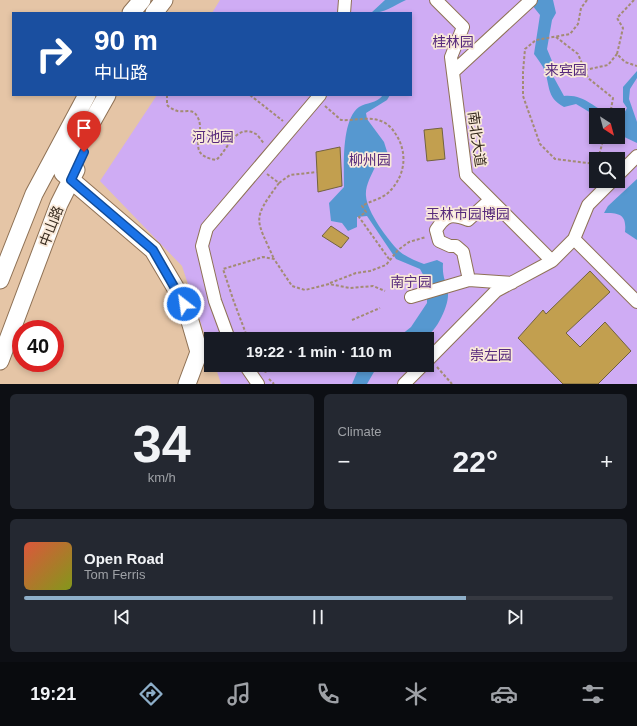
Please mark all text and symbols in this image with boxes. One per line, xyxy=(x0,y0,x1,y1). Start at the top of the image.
text: 90 m xyxy=(94,25,158,56)
icon: right xyxy=(28,28,80,80)
park label: 桂林园 xyxy=(432,34,474,50)
park label: 来宾园 xyxy=(545,62,587,78)
text: 中山路 xyxy=(94,63,148,83)
north arrow xyxy=(589,108,625,144)
map controls xyxy=(589,108,625,188)
street label: 南北大道 xyxy=(465,110,489,168)
pin xyxy=(67,111,101,152)
icon: arrive xyxy=(73,117,95,139)
park label: 河池园 xyxy=(192,129,234,145)
park label: 柳州园 xyxy=(349,152,391,168)
button: search xyxy=(589,152,625,188)
street label: 中山路 xyxy=(36,204,66,248)
park label: 玉林市园博园 xyxy=(426,206,510,222)
park label: 南宁园 xyxy=(390,274,432,290)
position arrow xyxy=(163,283,205,325)
speed limit sign: 40 xyxy=(12,320,64,372)
text: 19:22 · 1 min · 110 m xyxy=(246,343,392,360)
park label: 崇左园 xyxy=(470,347,512,363)
text: 34 xyxy=(133,415,191,473)
text: Climate xyxy=(338,424,382,439)
text: 22° xyxy=(453,445,498,478)
text: − xyxy=(338,449,350,474)
text: + xyxy=(600,449,613,474)
text: km/h xyxy=(148,470,176,485)
text: Open Road xyxy=(84,550,164,567)
text: Tom Ferris xyxy=(84,567,145,582)
icon: previous xyxy=(111,606,133,628)
icon: pause xyxy=(307,606,329,628)
icon: next xyxy=(504,606,526,628)
icon: directions xyxy=(137,680,165,708)
icon: music xyxy=(225,680,253,708)
icon: phone xyxy=(314,680,342,708)
icon: climate xyxy=(402,680,430,708)
icon: car xyxy=(490,680,518,708)
icon: filters xyxy=(579,680,607,708)
text: 19:21 xyxy=(30,684,76,704)

